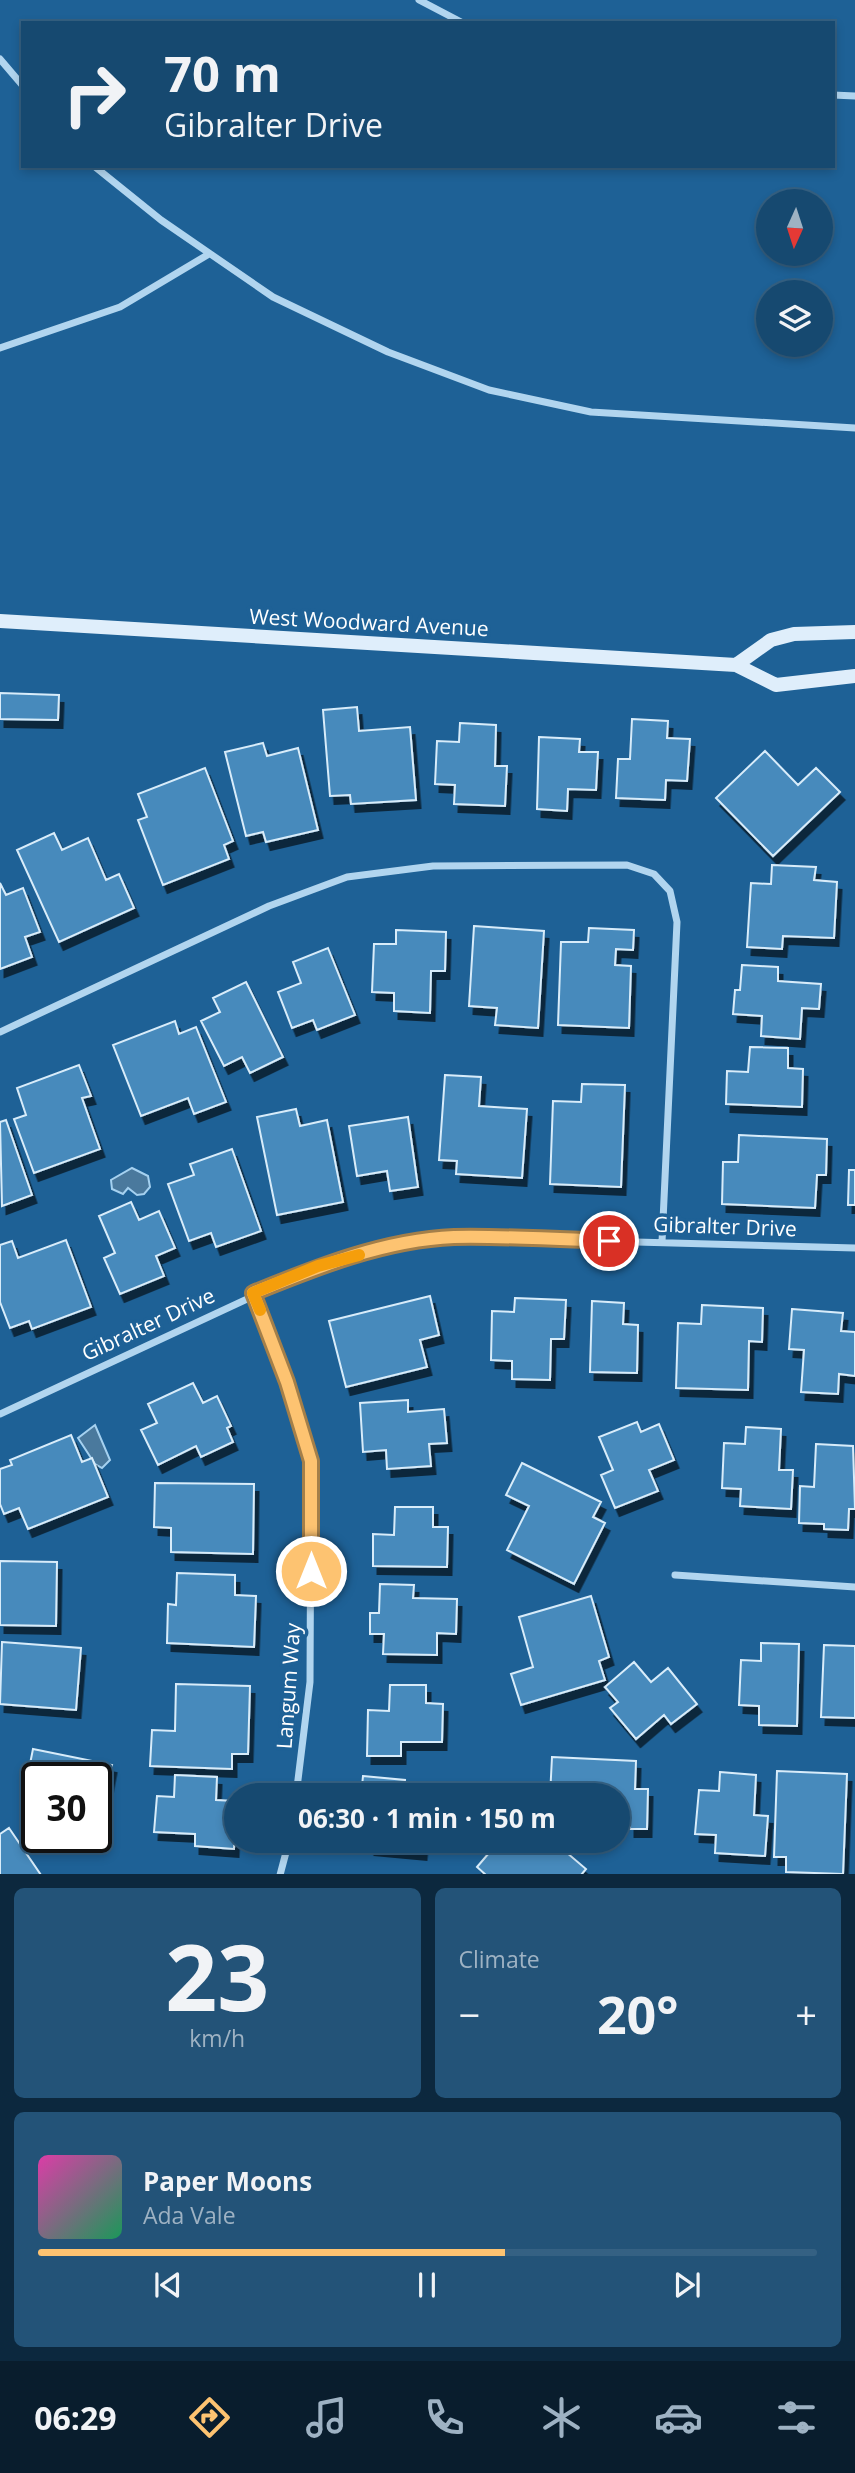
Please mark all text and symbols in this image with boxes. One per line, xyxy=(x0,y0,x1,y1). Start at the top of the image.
text: 70 m xyxy=(164,40,281,106)
icon: right xyxy=(49,49,140,140)
text: Gibralter Drive xyxy=(164,103,383,146)
north arrow xyxy=(756,189,833,266)
map controls xyxy=(756,189,833,357)
button: layers xyxy=(756,280,833,357)
street label: West Woodward Avenue xyxy=(249,602,489,642)
street label: Gibralter Drive xyxy=(653,1210,797,1242)
pin xyxy=(579,1211,639,1271)
icon: arrive xyxy=(590,1222,628,1260)
street label: Gibralter Drive xyxy=(77,1281,219,1367)
position arrow xyxy=(274,1534,348,1608)
street label: Langum Way xyxy=(270,1622,306,1750)
speed limit sign: 30 xyxy=(21,1762,112,1853)
text: 06:30 · 1 min · 150 m xyxy=(298,1800,556,1836)
text: 23 xyxy=(165,1914,269,2038)
text: Climate xyxy=(459,1943,540,1975)
text: 20° xyxy=(597,1978,679,2049)
text: − xyxy=(459,1988,480,2040)
text: + xyxy=(795,1988,817,2040)
text: km/h xyxy=(189,2022,245,2054)
text: Paper Moons xyxy=(143,2163,312,2199)
text: Ada Vale xyxy=(143,2199,236,2231)
icon: previous xyxy=(149,2266,187,2304)
icon: pause xyxy=(408,2266,446,2304)
icon: next xyxy=(668,2266,706,2304)
icon: directions xyxy=(185,2393,234,2442)
icon: music xyxy=(302,2393,351,2442)
icon: phone xyxy=(420,2393,469,2442)
icon: climate xyxy=(537,2393,586,2442)
icon: car xyxy=(654,2393,703,2442)
icon: filters xyxy=(772,2393,821,2442)
text: 06:29 xyxy=(34,2396,117,2439)

